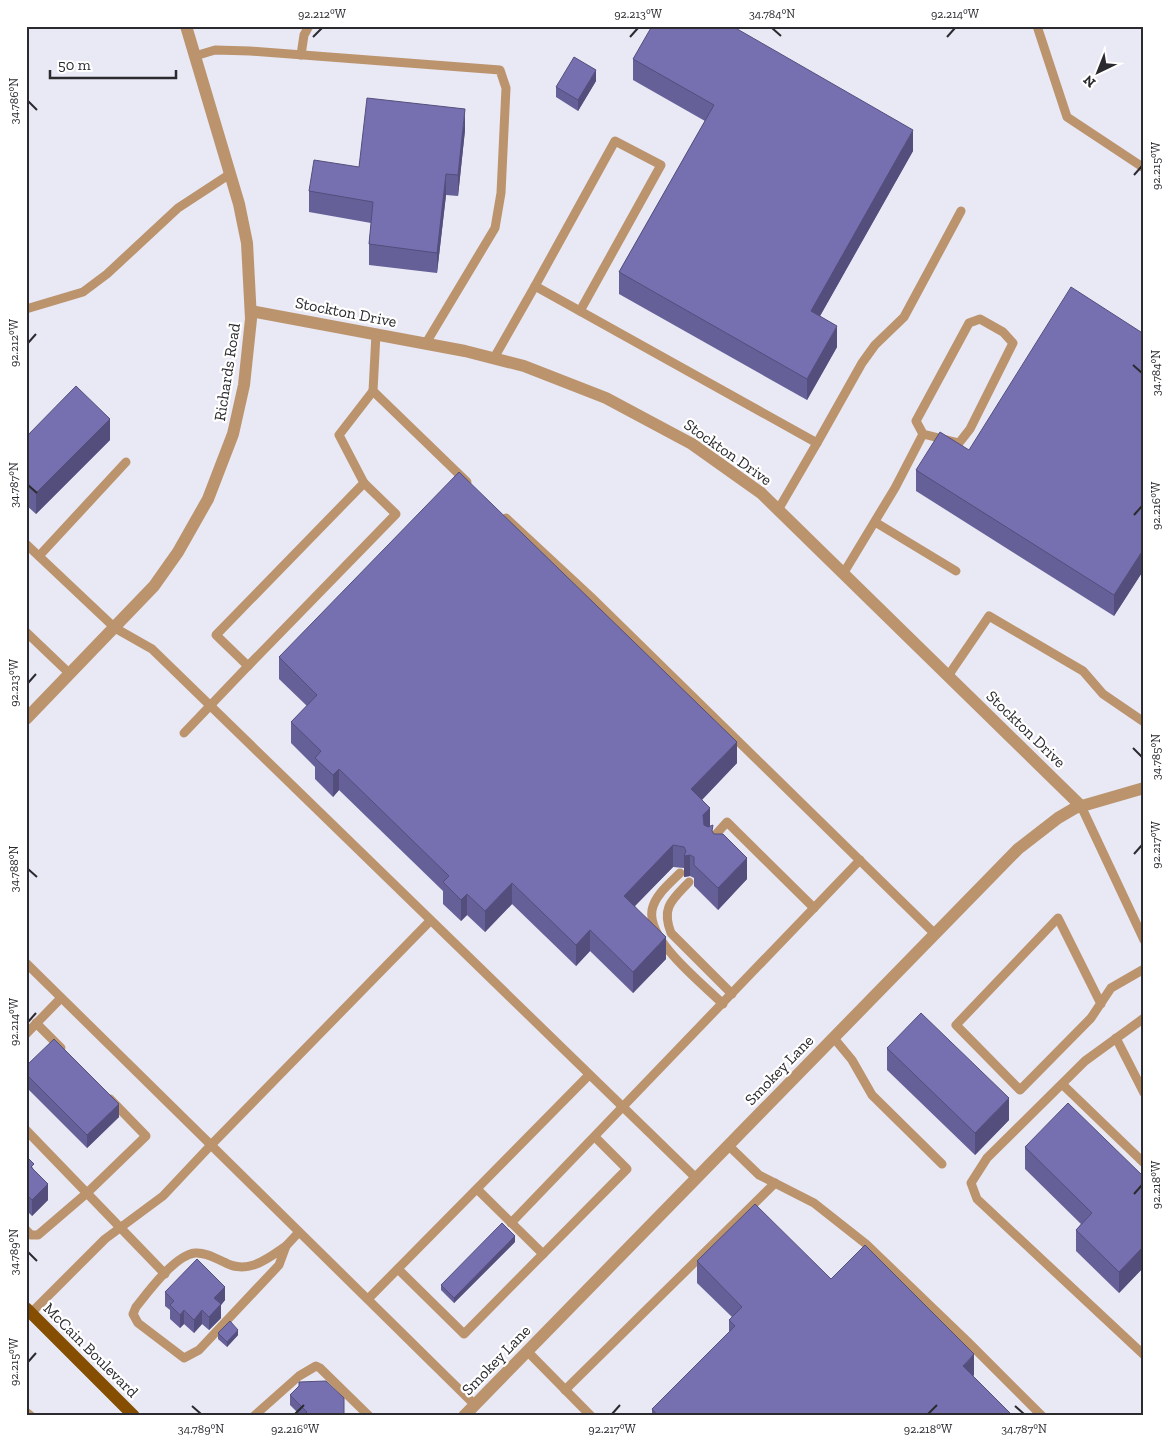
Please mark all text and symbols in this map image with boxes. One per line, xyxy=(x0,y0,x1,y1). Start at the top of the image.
text: 92.212°W xyxy=(298,7,347,21)
text: 92.213°W xyxy=(614,7,663,21)
text: 34.784°N xyxy=(749,7,795,21)
text: 92.214°W xyxy=(931,7,980,21)
scale bar xyxy=(50,48,176,80)
north arrow xyxy=(1072,48,1122,98)
text: 50 m xyxy=(58,56,91,74)
text: N xyxy=(1080,71,1099,91)
text: 34.786°N xyxy=(7,78,21,124)
text: 92.215°W xyxy=(1149,141,1163,190)
street label: Stockton Drive xyxy=(294,293,398,331)
text: 92.212°W xyxy=(7,318,21,367)
street label: Richards Road xyxy=(210,321,244,422)
text: 34.784°N xyxy=(1149,350,1163,396)
street label: Stockton Drive xyxy=(680,415,776,489)
text: 34.787°N xyxy=(7,462,21,508)
text: 92.216°W xyxy=(1149,481,1163,530)
text: 92.213°W xyxy=(7,658,21,707)
street label: Stockton Drive xyxy=(982,686,1070,772)
text: 34.785°N xyxy=(1149,734,1163,780)
text: 92.217°W xyxy=(1149,821,1163,869)
text: 34.788°N xyxy=(7,846,21,892)
text: 92.214°W xyxy=(7,997,21,1046)
street label: Smokey Lane xyxy=(741,1031,817,1109)
text: 92.218°W xyxy=(1149,1160,1163,1209)
text: 34.789°N xyxy=(7,1229,21,1275)
street label: McCain Boulevard xyxy=(40,1299,142,1401)
street label: Smokey Lane xyxy=(458,1321,534,1399)
text: 92.215°W xyxy=(7,1337,21,1386)
text: 34.789°N xyxy=(178,1422,224,1436)
text: 92.216°W xyxy=(271,1422,320,1436)
text: 92.217°W xyxy=(588,1422,636,1436)
text: 92.218°W xyxy=(904,1422,953,1436)
text: 34.787°N xyxy=(1001,1422,1047,1436)

